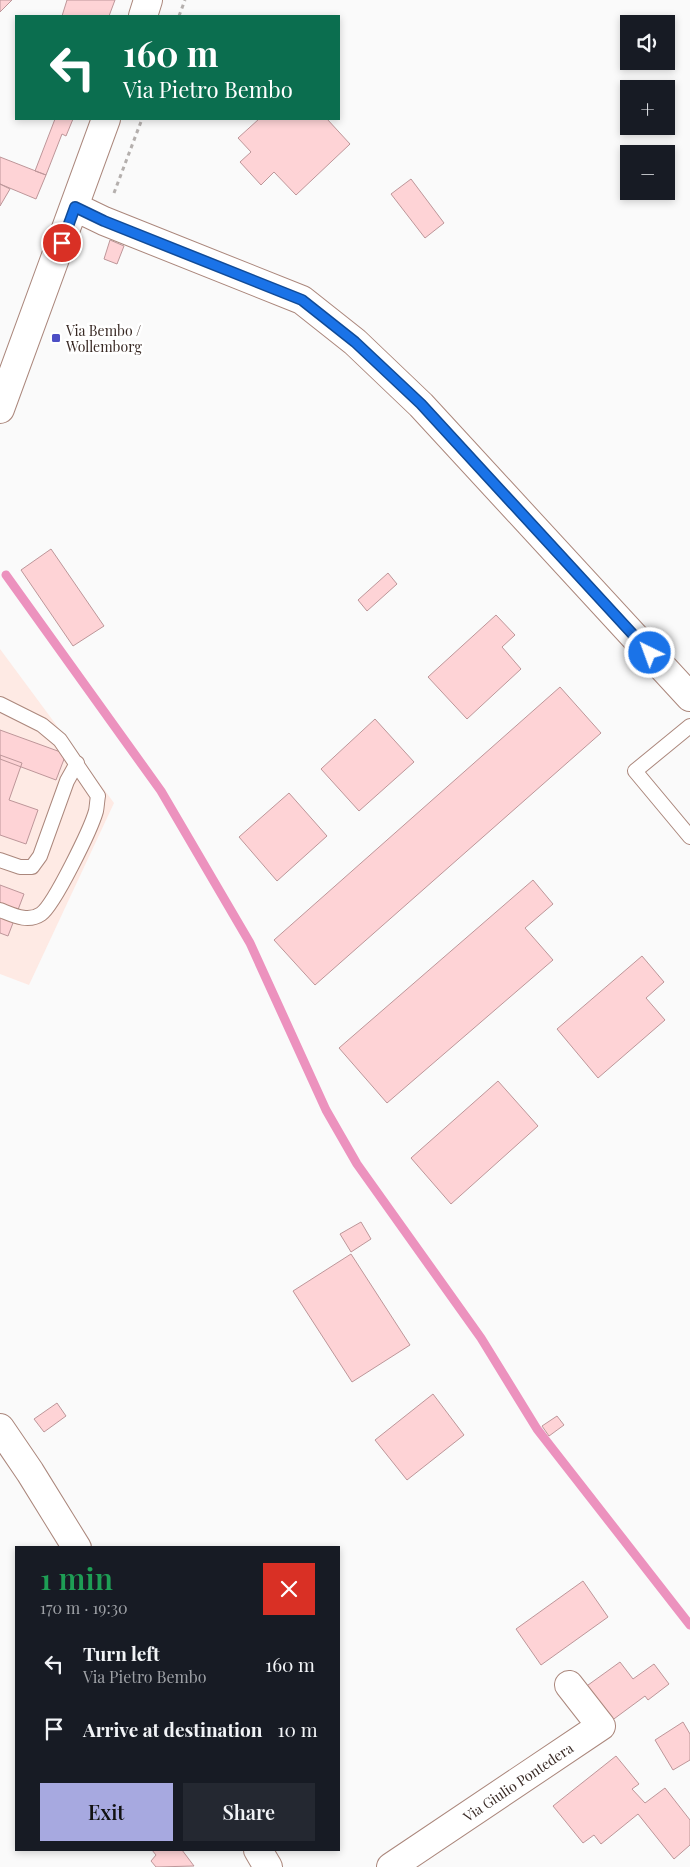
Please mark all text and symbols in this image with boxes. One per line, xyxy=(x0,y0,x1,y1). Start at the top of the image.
map controls xyxy=(620,15,675,200)
button: sound xyxy=(620,15,675,70)
text: 160 m xyxy=(123,29,218,76)
icon: left xyxy=(40,35,105,100)
text: Via Pietro Bembo xyxy=(123,74,293,104)
button: + xyxy=(620,80,675,135)
button: − xyxy=(620,145,675,200)
pin xyxy=(41,222,83,264)
icon: arrive xyxy=(48,229,76,257)
place label: Via Bembo / Wollemborg xyxy=(65,321,142,356)
marker: Via Bembo / Wollemborg xyxy=(50,332,62,344)
position arrow xyxy=(623,626,675,678)
text: 1 min xyxy=(40,1558,113,1598)
button: close xyxy=(263,1563,315,1615)
text: 170 m · 19:30 xyxy=(40,1597,128,1618)
text: Turn left xyxy=(83,1640,160,1666)
icon: left xyxy=(40,1650,68,1678)
text: 160 m xyxy=(265,1651,315,1677)
text: Via Pietro Bembo xyxy=(83,1666,207,1687)
icon: arrive xyxy=(40,1715,68,1743)
text: Arrive at destination xyxy=(83,1716,263,1742)
text: 10 m xyxy=(278,1716,318,1742)
street label: Via Giulio Pontedera xyxy=(459,1738,577,1826)
button: Exit xyxy=(40,1783,173,1841)
button: Share xyxy=(183,1783,315,1841)

